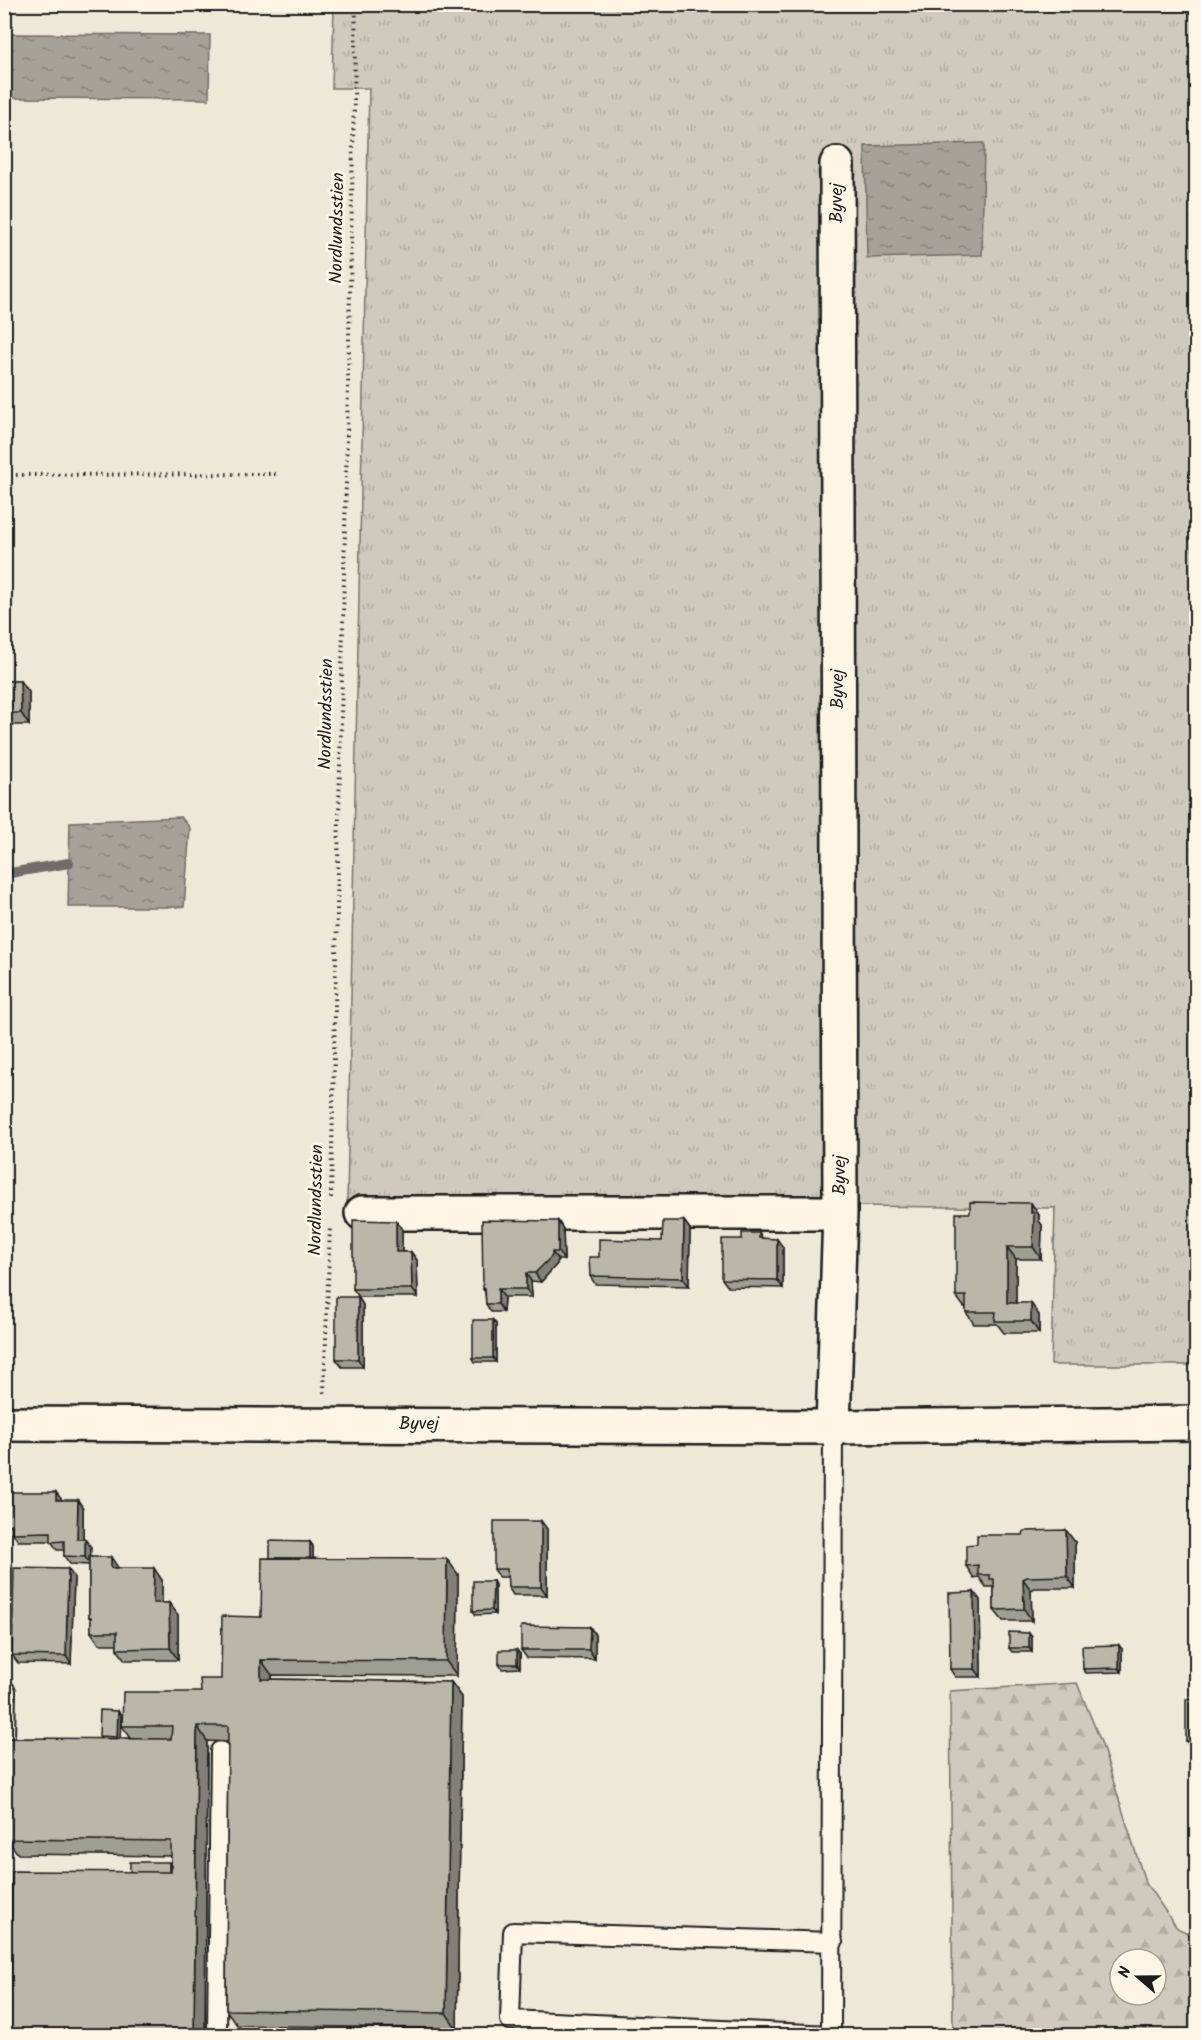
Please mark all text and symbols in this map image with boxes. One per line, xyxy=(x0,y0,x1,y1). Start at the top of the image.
street label: Nordlundsstien xyxy=(323,172,353,284)
street label: Byvej xyxy=(823,181,852,223)
street label: Nordlundsstien xyxy=(312,658,342,770)
street label: Byvej xyxy=(824,667,853,709)
street label: Nordlundsstien xyxy=(302,1144,332,1256)
street label: Byvej xyxy=(826,1153,855,1195)
street label: Byvej xyxy=(399,1410,441,1439)
north arrow xyxy=(1108,1947,1168,2007)
text: N xyxy=(1112,1963,1139,1981)

